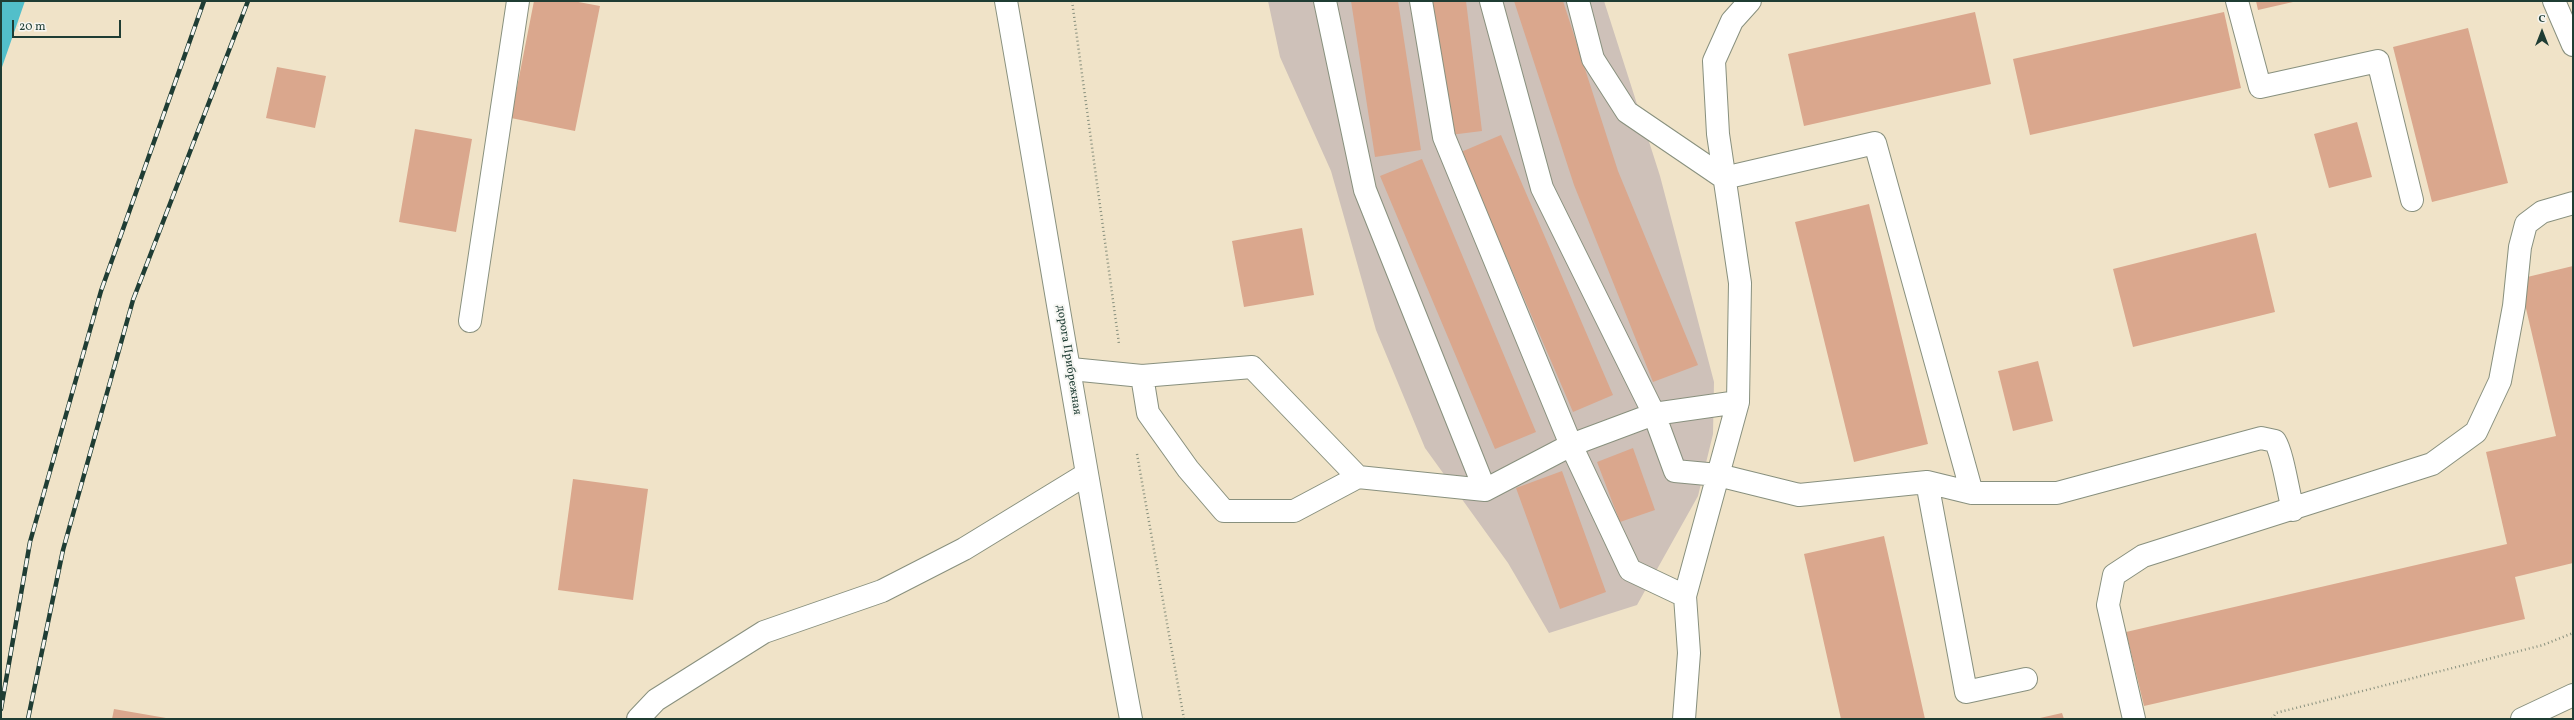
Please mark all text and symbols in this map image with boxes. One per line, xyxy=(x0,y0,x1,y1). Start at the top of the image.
scale bar xyxy=(14,12,123,38)
north arrow xyxy=(2522,12,2562,52)
text: С xyxy=(2538,12,2546,27)
text: 20 m xyxy=(19,19,46,35)
street label: дорога Прибрежная xyxy=(1052,304,1084,416)

